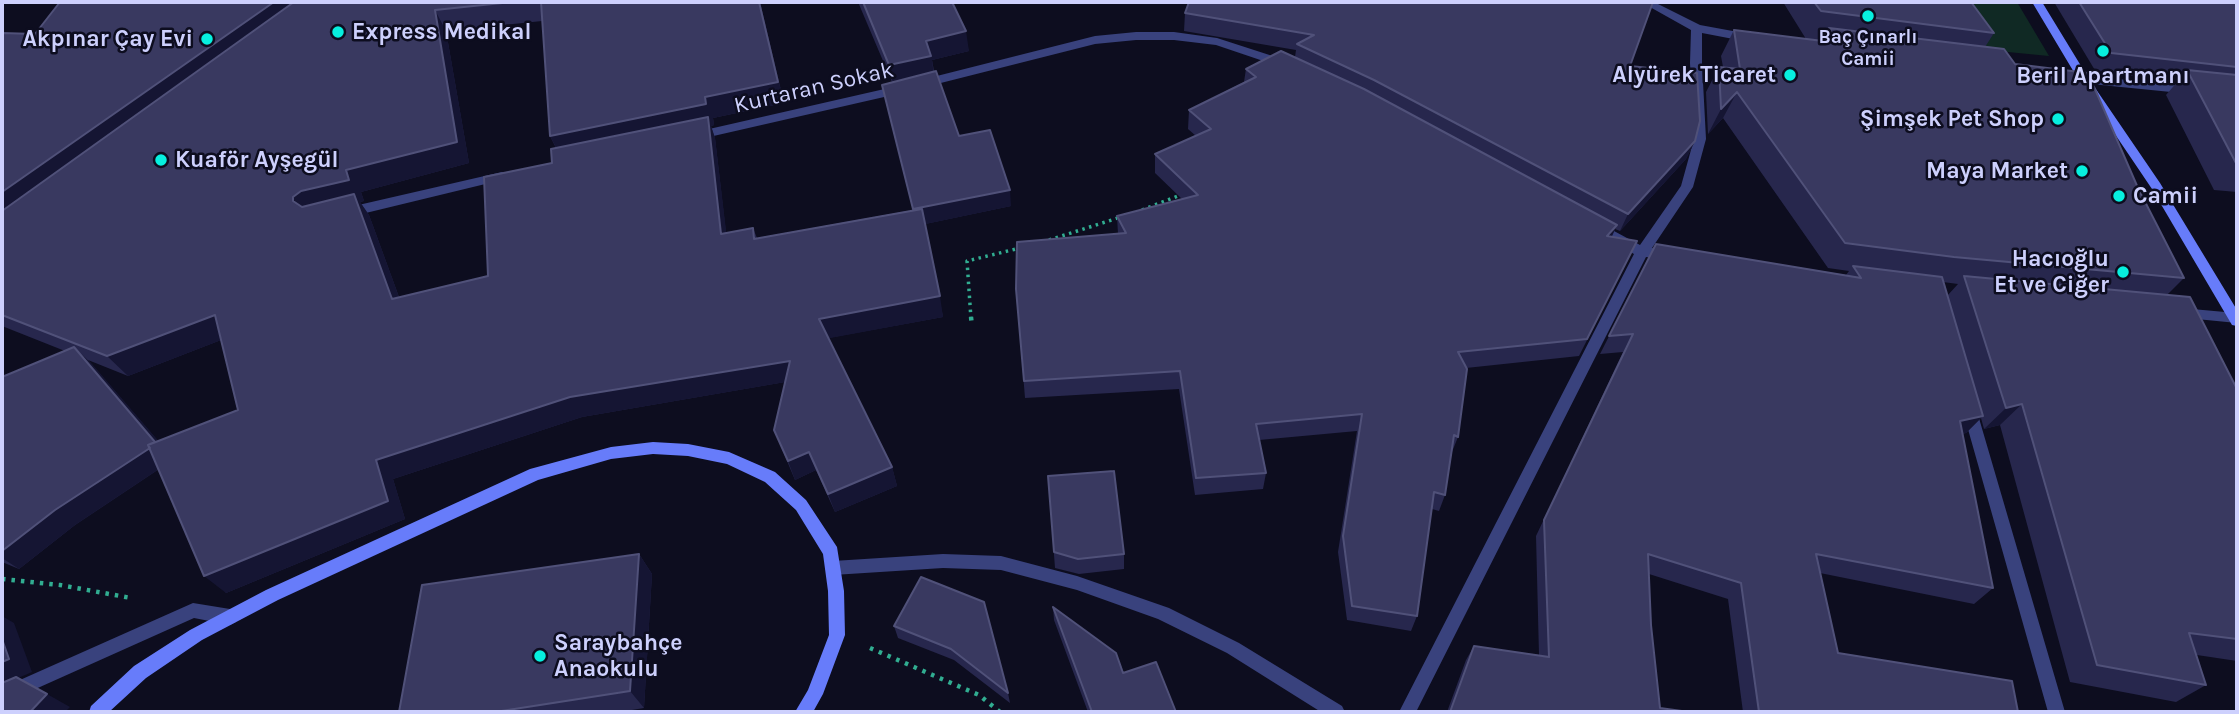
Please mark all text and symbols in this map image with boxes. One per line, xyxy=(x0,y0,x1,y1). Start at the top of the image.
marker: Baç Çınarlı Camii xyxy=(1860,8,1876,24)
place label: Express Medikal xyxy=(352,18,532,46)
marker: Express Medikal xyxy=(330,24,346,40)
place label: Akpınar Çay Evi xyxy=(22,25,193,53)
place label: Baç Çınarlı Camii xyxy=(1819,27,1917,71)
marker: Akpınar Çay Evi xyxy=(199,31,215,47)
marker: Beril Apartmanı xyxy=(2095,43,2111,59)
street label: Kurtaran Sokak xyxy=(732,56,896,120)
place label: Alyürek Ticaret xyxy=(1612,61,1776,89)
place label: Beril Apartmanı xyxy=(2016,62,2190,90)
marker: Alyürek Ticaret xyxy=(1782,67,1798,83)
place label: Şimşek Pet Shop xyxy=(1860,105,2044,133)
marker: Şimşek Pet Shop xyxy=(2050,111,2066,127)
place label: Kuaför Ayşegül xyxy=(175,146,339,174)
marker: Kuaför Ayşegül xyxy=(153,152,169,168)
place label: Maya Market xyxy=(1926,157,2068,185)
marker: Maya Market xyxy=(2074,163,2090,179)
place label: Camii xyxy=(2133,182,2198,210)
marker: Camii xyxy=(2111,188,2127,204)
place label: Hacıoğlu Et ve Ciğer xyxy=(1994,245,2109,299)
marker: Hacıoğlu Et ve Ciğer xyxy=(2115,264,2131,280)
place label: Saraybahçe Anaokulu xyxy=(554,629,682,683)
marker: Saraybahçe Anaokulu xyxy=(532,648,548,664)

